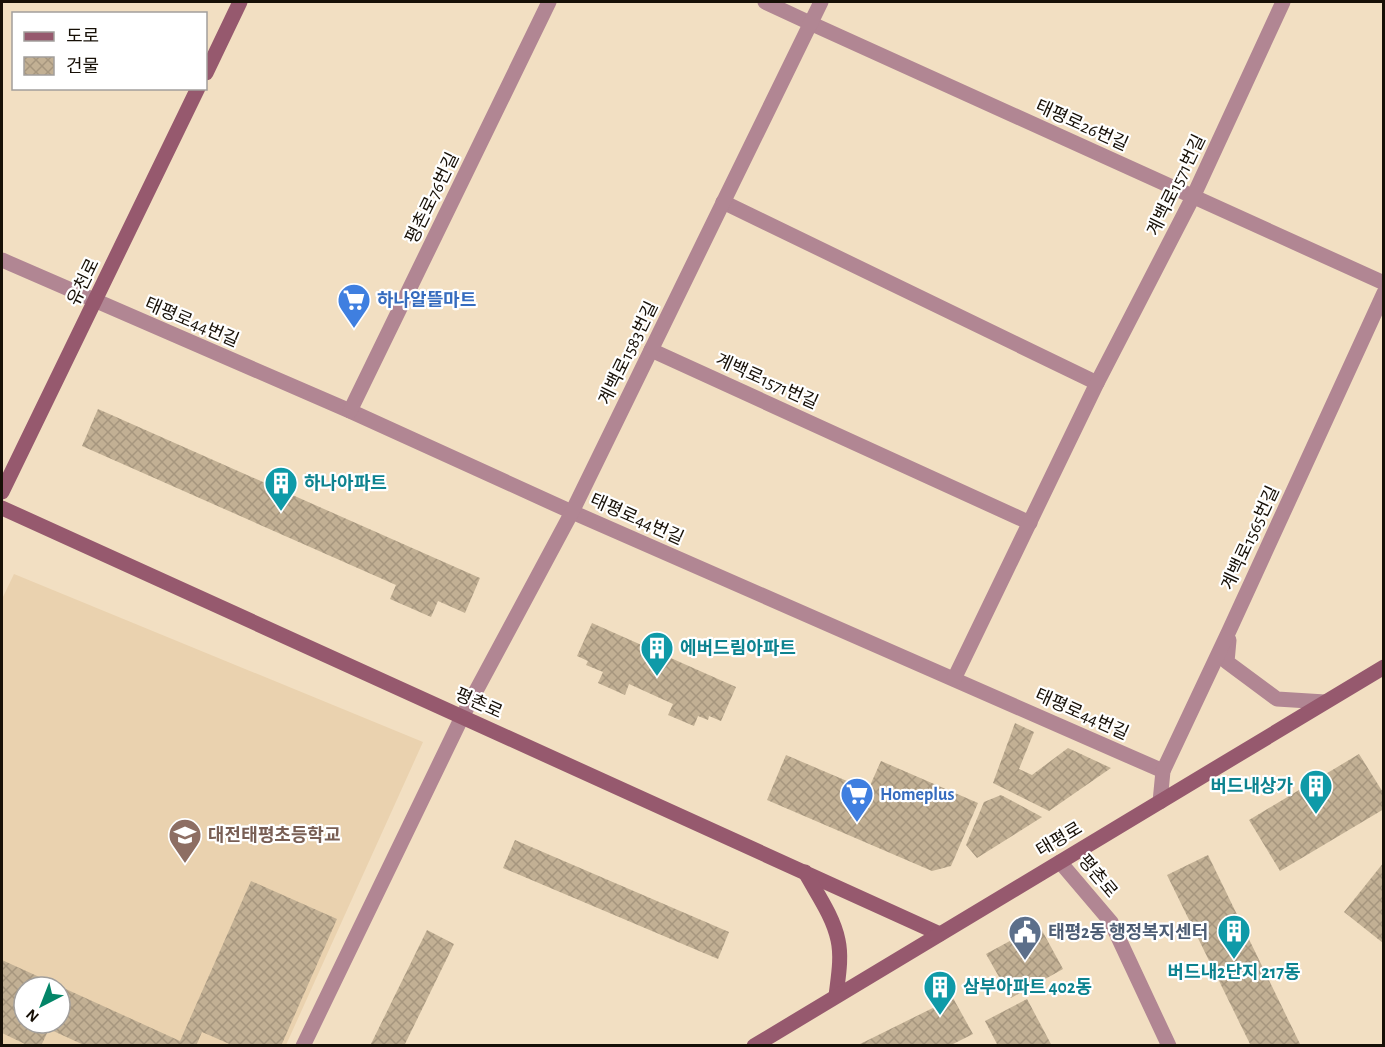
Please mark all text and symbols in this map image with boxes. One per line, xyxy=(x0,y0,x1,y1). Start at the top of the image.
legend xyxy=(12,12,207,90)
text: 도로 xyxy=(66,28,99,46)
text: 건물 xyxy=(66,57,99,76)
street label: 태평로26번길 xyxy=(1033,97,1131,154)
street label: 계백로1571번길 xyxy=(1143,131,1209,239)
street label: 평촌로76번길 xyxy=(402,150,463,247)
street label: 유천로 xyxy=(64,256,103,309)
supermarket icon: 하나알뜰마트 xyxy=(336,282,372,329)
place label: 하나알뜰마트 xyxy=(377,291,476,310)
street label: 태평로44번길 xyxy=(142,294,242,351)
street label: 계백로1583번길 xyxy=(594,298,662,408)
street label: 계백로1571번길 xyxy=(713,349,821,413)
building icon: 하나아파트 xyxy=(263,465,299,512)
place label: 하나아파트 xyxy=(304,474,387,493)
street label: 계백로1565번길 xyxy=(1217,483,1283,593)
street label: 태평로44번길 xyxy=(587,490,686,548)
building icon: 에버드림아파트 xyxy=(639,630,675,677)
place label: 에버드림아파트 xyxy=(680,639,796,658)
street label: 평촌로 xyxy=(452,685,505,722)
street label: 태평로44번길 xyxy=(1032,685,1131,743)
building icon: 버드내상가 xyxy=(1298,768,1334,815)
supermarket icon: Homeplus xyxy=(839,776,875,823)
place label: 버드내상가 xyxy=(1210,777,1293,796)
place label: Homeplus xyxy=(880,786,954,804)
school or university icon: 대전태평초등학교 xyxy=(167,817,203,864)
street label: 태평로 xyxy=(1033,818,1085,860)
place label: 대전태평초등학교 xyxy=(208,825,340,845)
street label: 평촌로 xyxy=(1074,851,1121,901)
building icon: 버드내2단지 217동 xyxy=(1216,913,1252,960)
public building icon: 태평2동 행정복지센터 xyxy=(1007,914,1043,961)
place label: 태평2동 행정복지센터 xyxy=(1048,922,1208,942)
place label: 버드내2단지 217동 xyxy=(1167,963,1301,982)
building icon: 삼부아파트 402동 xyxy=(922,969,958,1016)
north arrow xyxy=(12,975,72,1035)
place label: 삼부아파트 402동 xyxy=(963,978,1092,997)
text: N xyxy=(23,1006,42,1025)

